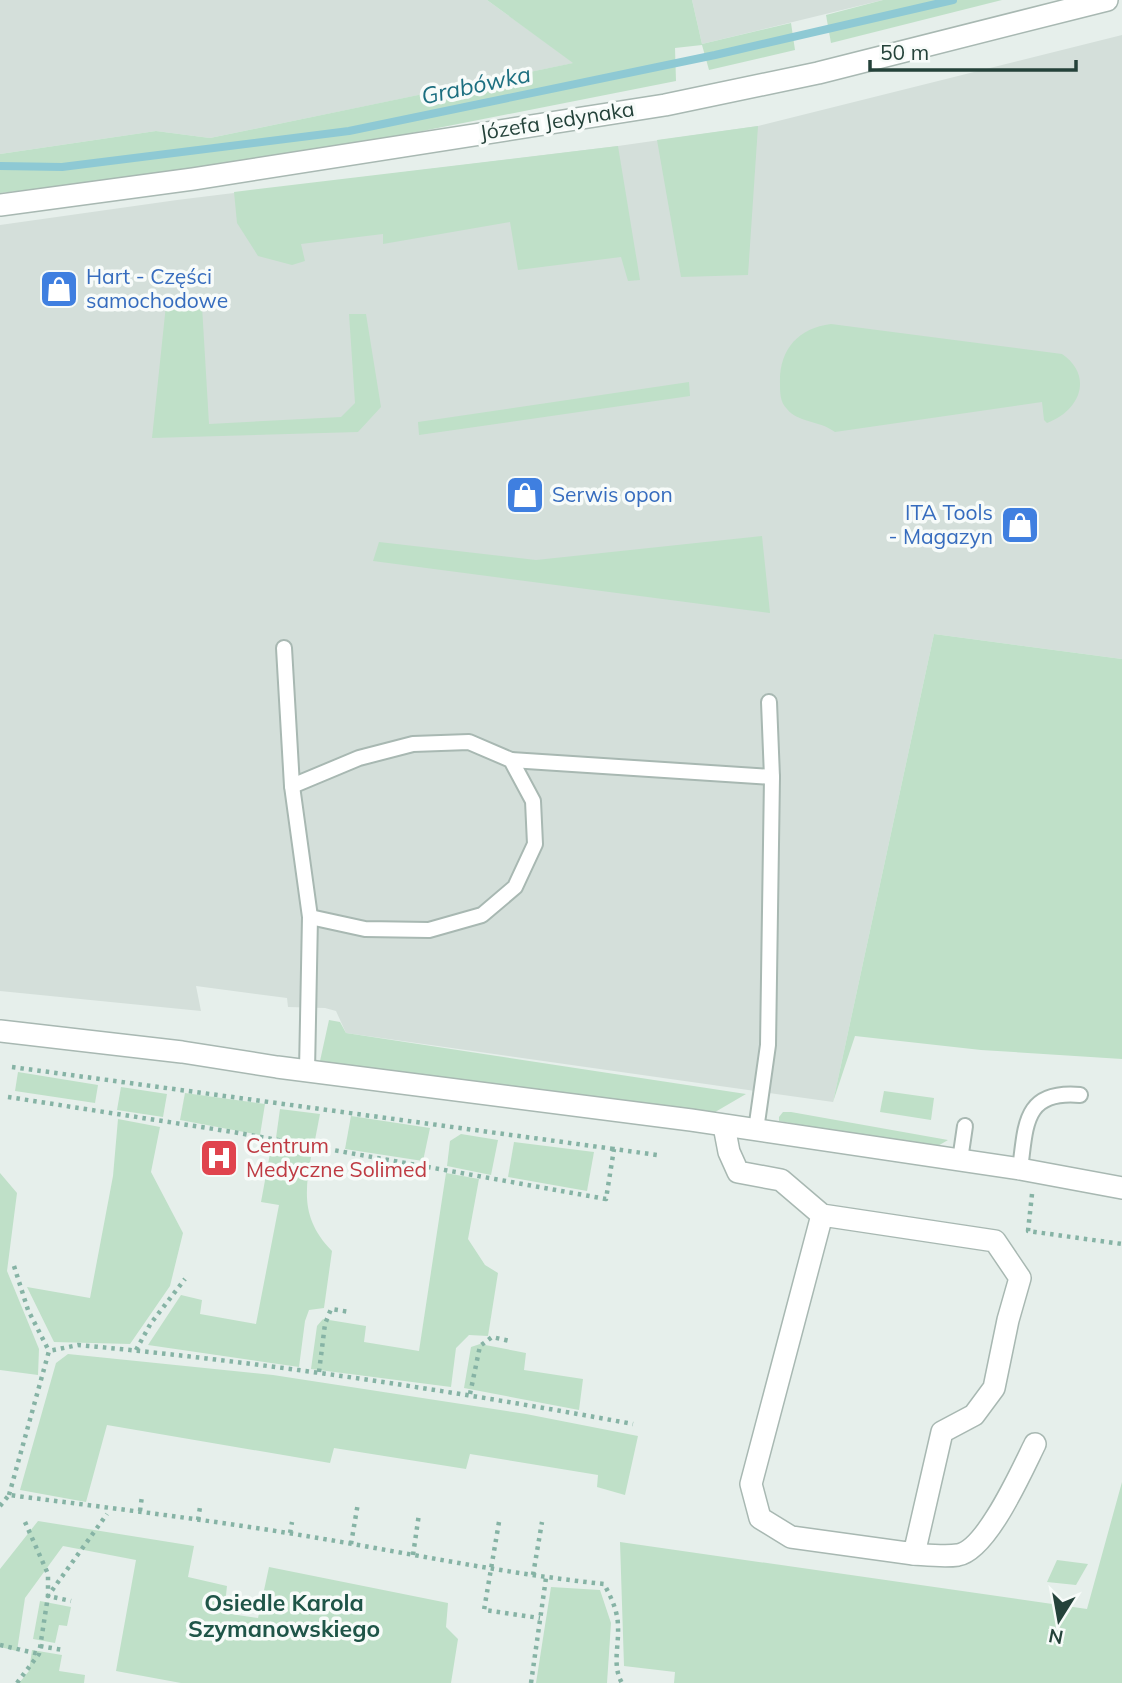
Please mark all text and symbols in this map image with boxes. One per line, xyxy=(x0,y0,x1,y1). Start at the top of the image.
scale bar xyxy=(870,28,1076,72)
text: 50 m xyxy=(880,39,929,65)
water label: Grabówka xyxy=(419,59,533,110)
street label: Józefa Jedynaka xyxy=(478,95,636,145)
place label: Hart - Części samochodowe xyxy=(86,263,228,313)
shop icon: Hart - Części samochodowe xyxy=(38,268,80,310)
shop icon: Serwis opon xyxy=(504,474,546,516)
place label: Serwis opon xyxy=(552,481,673,507)
place label: ITA Tools - Magazyn xyxy=(888,499,993,549)
shop icon: ITA Tools - Magazyn xyxy=(999,504,1041,546)
place label: Centrum Medyczne Solimed xyxy=(246,1132,427,1182)
hospital icon: Centrum Medyczne Solimed xyxy=(198,1137,240,1179)
north arrow xyxy=(1024,1585,1094,1655)
district label: Osiedle Karola Szymanowskiego xyxy=(188,1588,380,1643)
text: N xyxy=(1046,1624,1065,1650)

